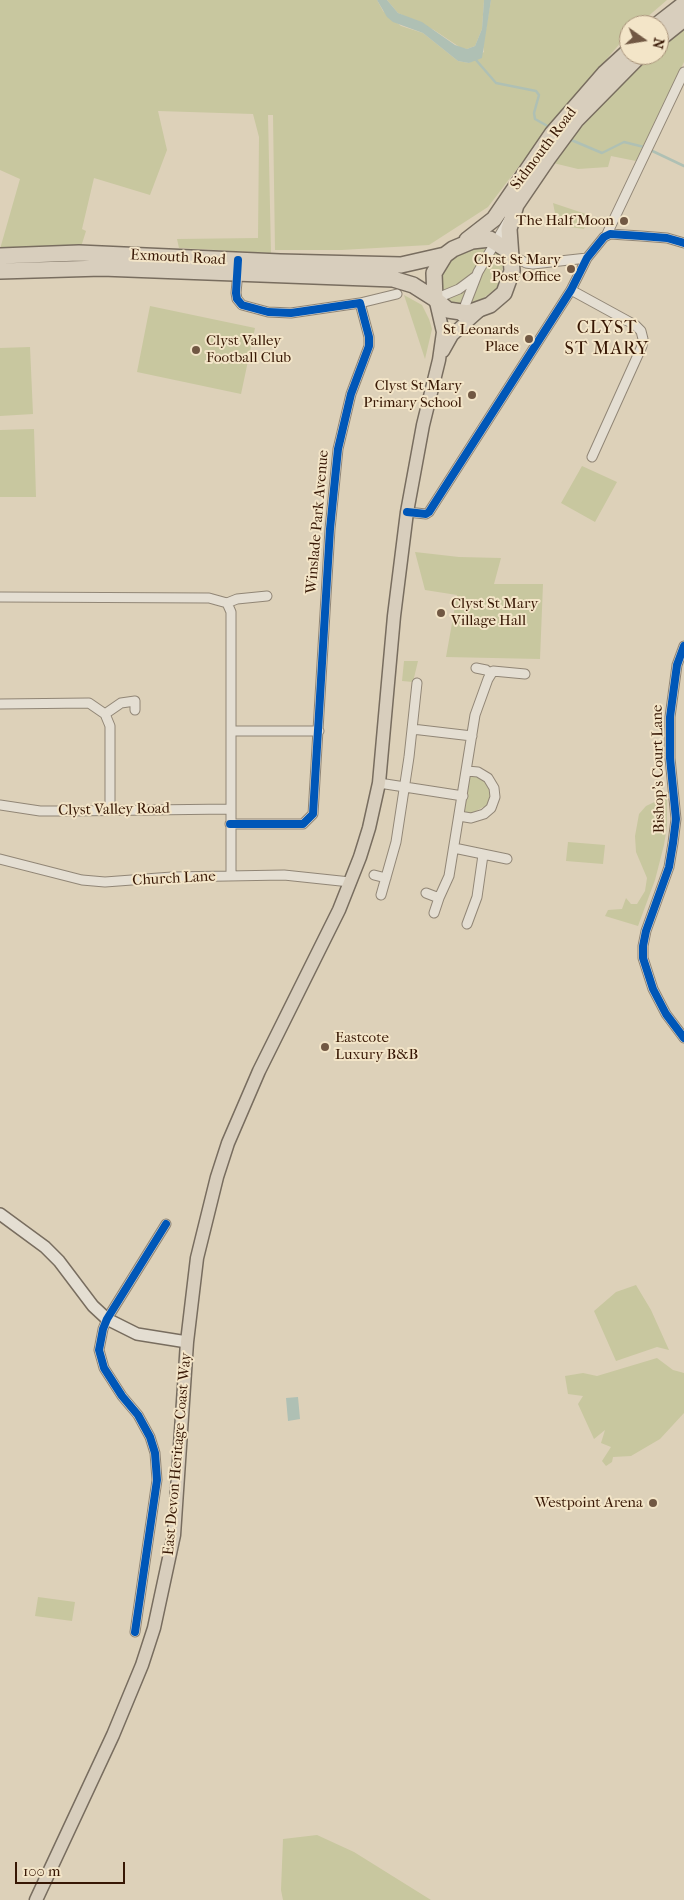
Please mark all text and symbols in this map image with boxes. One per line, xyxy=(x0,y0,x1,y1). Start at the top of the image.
north arrow xyxy=(619,15,669,65)
text: N xyxy=(649,36,668,50)
street label: Sidmouth Road xyxy=(507,104,581,194)
place label: The Half Moon xyxy=(516,212,614,230)
marker: The Half Moon xyxy=(618,215,630,227)
street label: Exmouth Road xyxy=(130,247,226,269)
place label: Clyst St Mary Post Office xyxy=(474,251,561,286)
marker: Clyst St Mary Post Office xyxy=(565,263,577,275)
district label: CLYST ST MARY xyxy=(564,318,650,360)
place label: St Leonards Place xyxy=(443,321,519,356)
place label: Clyst Valley Football Club xyxy=(206,332,291,367)
marker: St Leonards Place xyxy=(523,333,535,345)
marker: Clyst Valley Football Club xyxy=(190,344,202,356)
place label: Clyst St Mary Primary School xyxy=(363,377,462,412)
marker: Clyst St Mary Primary School xyxy=(466,389,478,401)
street label: Winslade Park Avenue xyxy=(303,449,333,595)
place label: Clyst St Mary Village Hall xyxy=(451,595,538,630)
marker: Clyst St Mary Village Hall xyxy=(435,607,447,619)
street label: Bishop's Court Lane xyxy=(649,704,669,834)
street label: Clyst Valley Road xyxy=(58,800,170,820)
street label: Church Lane xyxy=(132,868,216,890)
place label: Eastcote Luxury B&B xyxy=(335,1029,418,1064)
marker: Eastcote Luxury B&B xyxy=(319,1041,331,1053)
street label: East Devon Heritage Coast Way xyxy=(160,1352,196,1556)
place label: Westpoint Arena xyxy=(535,1494,643,1512)
marker: Westpoint Arena xyxy=(647,1497,659,1509)
scale bar xyxy=(18,1852,128,1884)
text: 100 m xyxy=(23,1862,61,1880)

